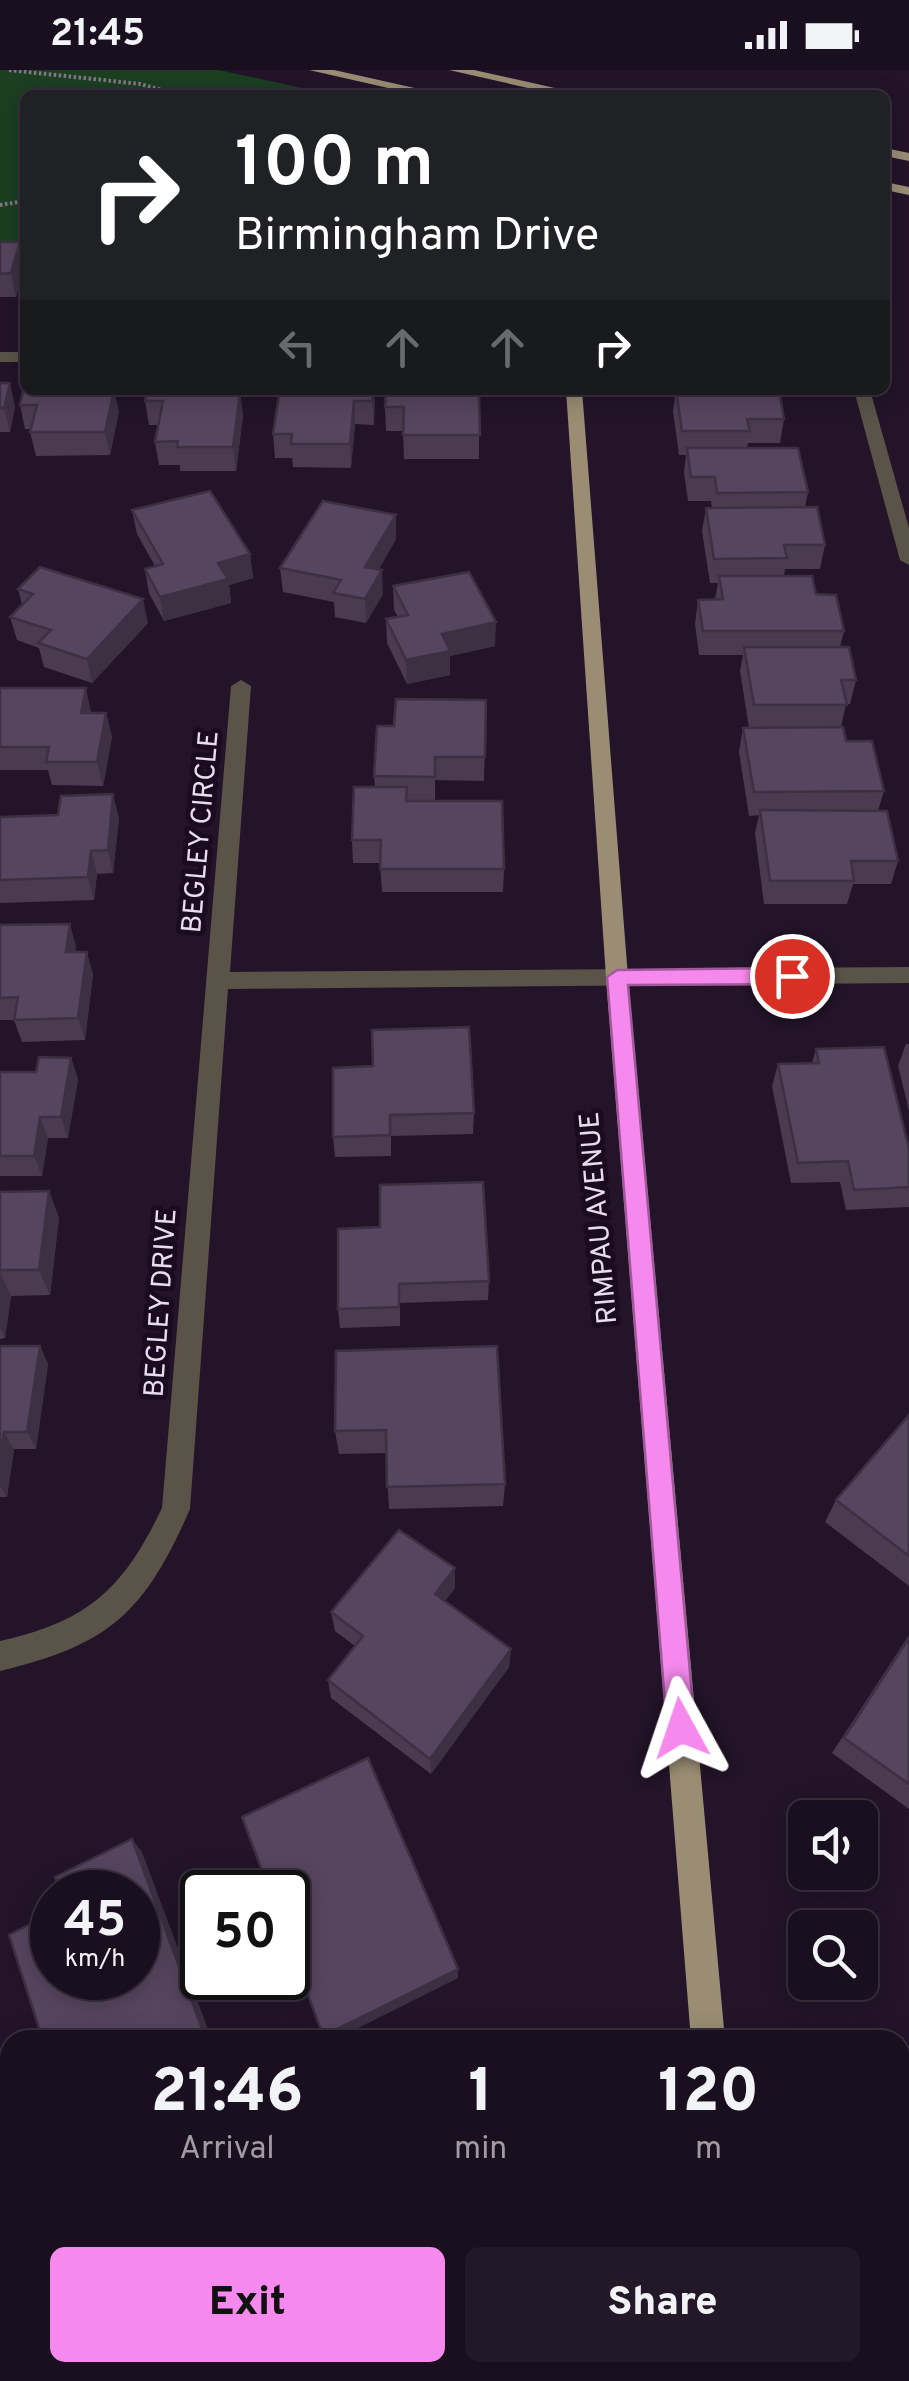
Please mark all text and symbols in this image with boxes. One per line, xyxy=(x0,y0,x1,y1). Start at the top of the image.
text: 21:45 xyxy=(50,11,145,60)
text: 100 m xyxy=(235,122,434,211)
icon: right xyxy=(70,130,200,260)
text: Birmingham Drive xyxy=(235,209,599,266)
icon: left xyxy=(270,320,325,375)
icon: ahead xyxy=(375,320,430,375)
icon: ahead xyxy=(480,320,535,375)
icon: right xyxy=(585,320,640,375)
street label: BEGLEY CIRCLE xyxy=(175,729,229,935)
pin xyxy=(750,934,835,1019)
icon: arrive xyxy=(765,949,820,1004)
street label: RIMPAU AVENUE xyxy=(573,1110,627,1326)
street label: BEGLEY DRIVE xyxy=(137,1208,187,1398)
position arrow xyxy=(629,1676,733,1780)
map controls xyxy=(788,1800,878,2000)
button: sound xyxy=(788,1800,878,1890)
speed limit sign: 50 xyxy=(180,1870,310,2000)
text: 45 xyxy=(64,1891,126,1954)
button: search xyxy=(788,1910,878,2000)
text: km/h xyxy=(65,1944,125,1976)
text: 21:46 xyxy=(151,2057,303,2133)
text: 1 xyxy=(468,2057,493,2133)
text: 120 xyxy=(658,2057,759,2133)
text: Arrival xyxy=(179,2130,275,2170)
text: min xyxy=(454,2130,507,2170)
text: m xyxy=(695,2130,722,2170)
button: Exit xyxy=(50,2247,445,2362)
button: Share xyxy=(465,2247,860,2362)

